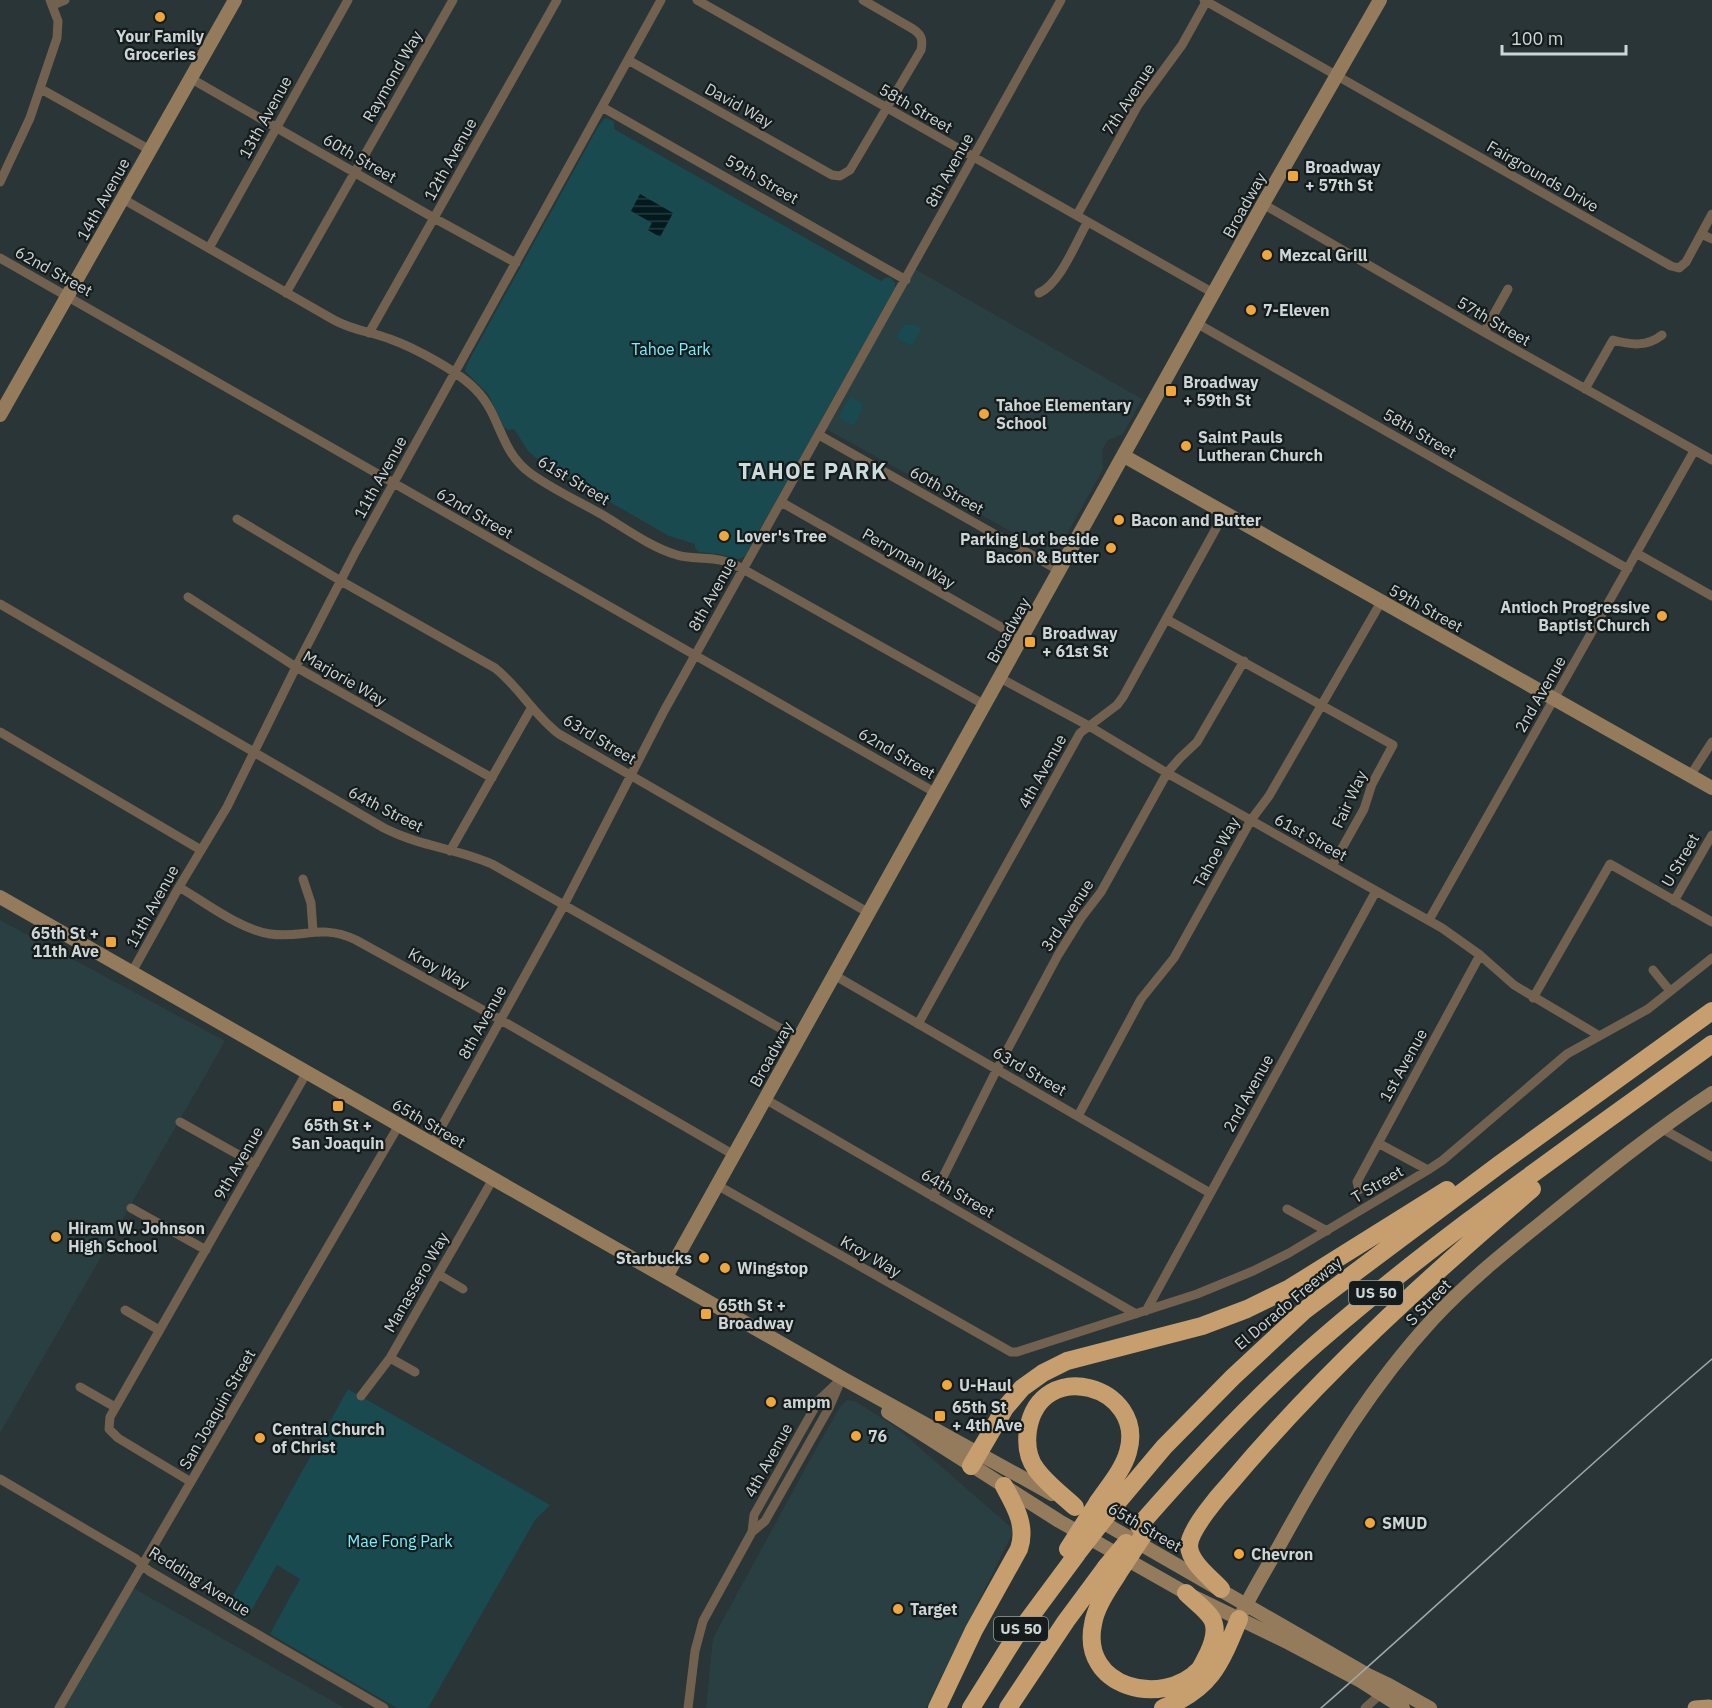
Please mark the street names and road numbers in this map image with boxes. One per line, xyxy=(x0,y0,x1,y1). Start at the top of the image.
street label: Raymond Way xyxy=(358,27,426,125)
street label: 7th Avenue xyxy=(1097,59,1159,139)
street label: 13th Avenue xyxy=(234,72,296,162)
street label: David Way xyxy=(702,78,776,132)
street label: 58th Street xyxy=(876,79,956,137)
street label: 12th Avenue xyxy=(419,114,481,204)
street label: 60th Street xyxy=(320,129,400,187)
street label: 8th Avenue xyxy=(920,129,978,210)
street label: Fairgrounds Drive xyxy=(1484,136,1603,216)
street label: 59th Street xyxy=(722,150,802,208)
street label: 14th Avenue xyxy=(72,154,134,244)
street label: Broadway xyxy=(1218,169,1270,241)
street label: 62nd Street xyxy=(12,242,96,300)
street label: 57th Street xyxy=(1454,292,1534,350)
street label: 58th Street xyxy=(1380,404,1460,462)
street label: 11th Avenue xyxy=(349,432,411,522)
street label: 61st Street xyxy=(534,451,614,509)
street label: 60th Street xyxy=(906,461,988,519)
street label: 62nd Street xyxy=(433,483,517,543)
street label: Perryman Way xyxy=(859,523,959,593)
street label: 8th Avenue xyxy=(683,553,741,634)
street label: 59th Street xyxy=(1385,579,1467,637)
street label: Broadway xyxy=(982,594,1034,666)
street label: Marjorie Way xyxy=(300,646,390,710)
street label: 2nd Avenue xyxy=(1510,652,1570,736)
street label: 63rd Street xyxy=(560,709,640,769)
street label: 62nd Street xyxy=(855,723,939,783)
street label: 4th Avenue xyxy=(1013,730,1071,811)
street label: Fair Way xyxy=(1327,767,1371,831)
street label: 64th Street xyxy=(345,782,427,836)
street label: 61st Street xyxy=(1271,809,1351,865)
street label: Tahoe Way xyxy=(1188,813,1244,891)
street label: U Street xyxy=(1657,830,1703,890)
street label: 11th Avenue xyxy=(121,861,183,951)
street label: 3rd Avenue xyxy=(1036,875,1098,955)
street label: Kroy Way xyxy=(405,943,473,993)
street label: 8th Avenue xyxy=(453,981,511,1062)
street label: Broadway xyxy=(745,1018,797,1090)
street label: 1st Avenue xyxy=(1375,1025,1431,1105)
street label: 63rd Street xyxy=(990,1042,1070,1100)
street label: 2nd Avenue xyxy=(1219,1051,1277,1135)
street label: 65th Street xyxy=(389,1094,469,1152)
street label: 9th Avenue xyxy=(209,1123,267,1203)
street label: T Street xyxy=(1347,1161,1407,1207)
street label: 64th Street xyxy=(918,1164,998,1222)
street label: Manassero Way xyxy=(379,1228,453,1336)
street label: Kroy Way xyxy=(837,1231,905,1281)
street label: El Dorado Freeway xyxy=(1230,1252,1346,1354)
street label: S Street xyxy=(1401,1275,1455,1329)
road number: US 50 xyxy=(1349,1281,1403,1305)
street label: San Joaquin Street xyxy=(174,1345,260,1473)
street label: 4th Avenue xyxy=(739,1419,797,1500)
street label: 65th Street xyxy=(1105,1498,1185,1556)
street label: Redding Avenue xyxy=(145,1542,255,1620)
road number: US 50 xyxy=(994,1617,1048,1641)

